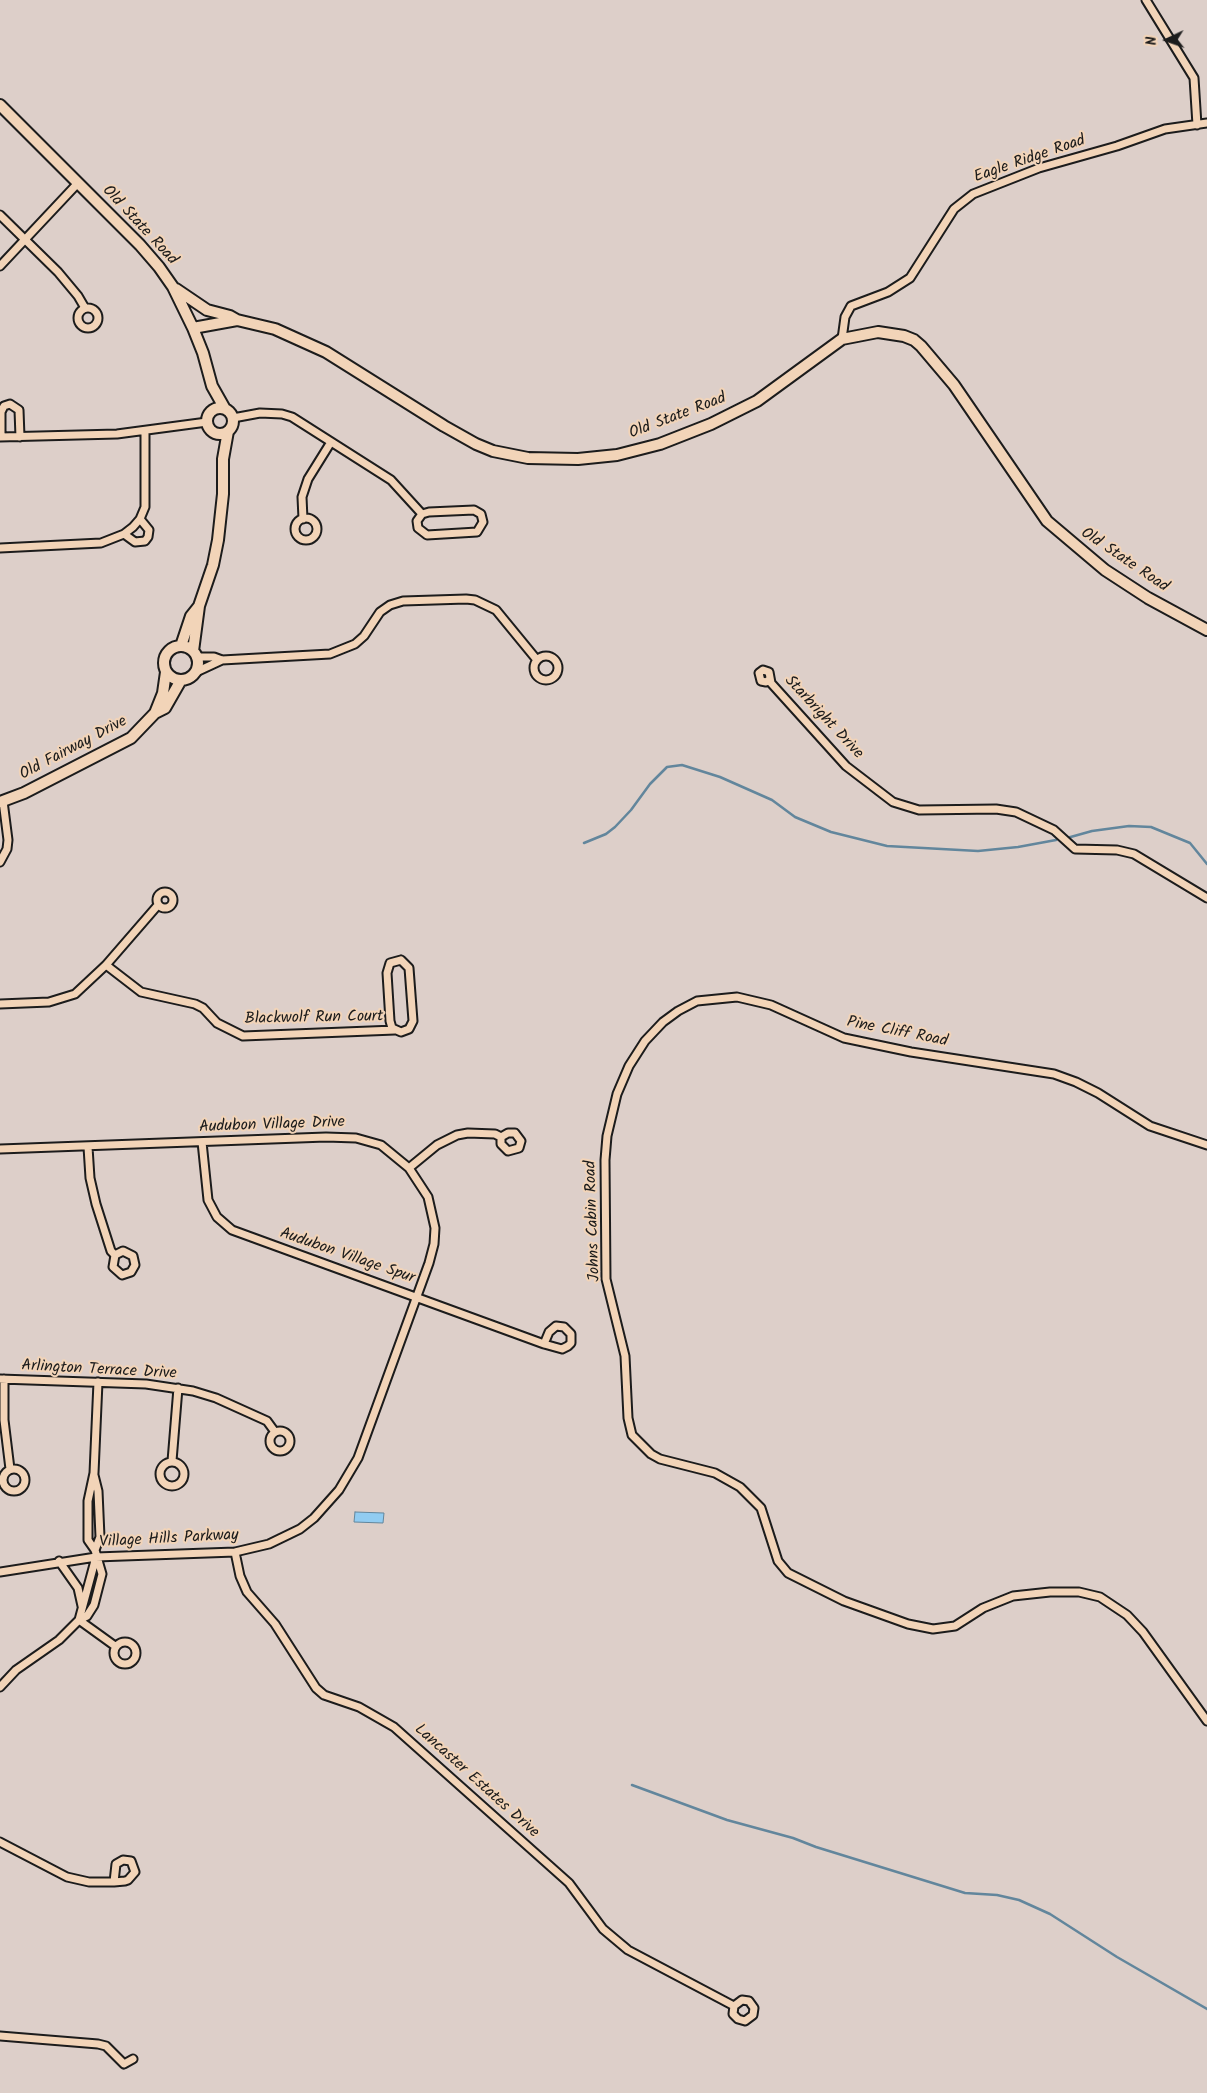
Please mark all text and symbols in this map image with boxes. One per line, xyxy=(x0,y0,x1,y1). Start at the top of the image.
north arrow xyxy=(1142,15,1192,65)
text: N xyxy=(1141,36,1163,46)
street label: Eagle Ridge Road xyxy=(972,132,1088,188)
street label: Old State Road xyxy=(97,182,181,270)
street label: Old State Road xyxy=(627,390,729,444)
street label: Old State Road xyxy=(1076,524,1172,598)
street label: Starbright Drive xyxy=(779,672,867,764)
street label: Old Fairway Drive xyxy=(17,713,131,785)
street label: Blackwolf Run Court xyxy=(245,1008,383,1030)
street label: Pine Cliff Road xyxy=(845,1014,949,1052)
street label: Audubon Village Drive xyxy=(199,1114,345,1138)
street label: Johns Cabin Road xyxy=(582,1160,606,1282)
street label: Audubon Village Spur xyxy=(277,1225,417,1289)
street label: Arlington Terrace Drive xyxy=(21,1357,177,1385)
street label: Village Hills Parkway xyxy=(99,1527,239,1553)
street label: Lancaster Estates Drive xyxy=(410,1721,542,1843)

